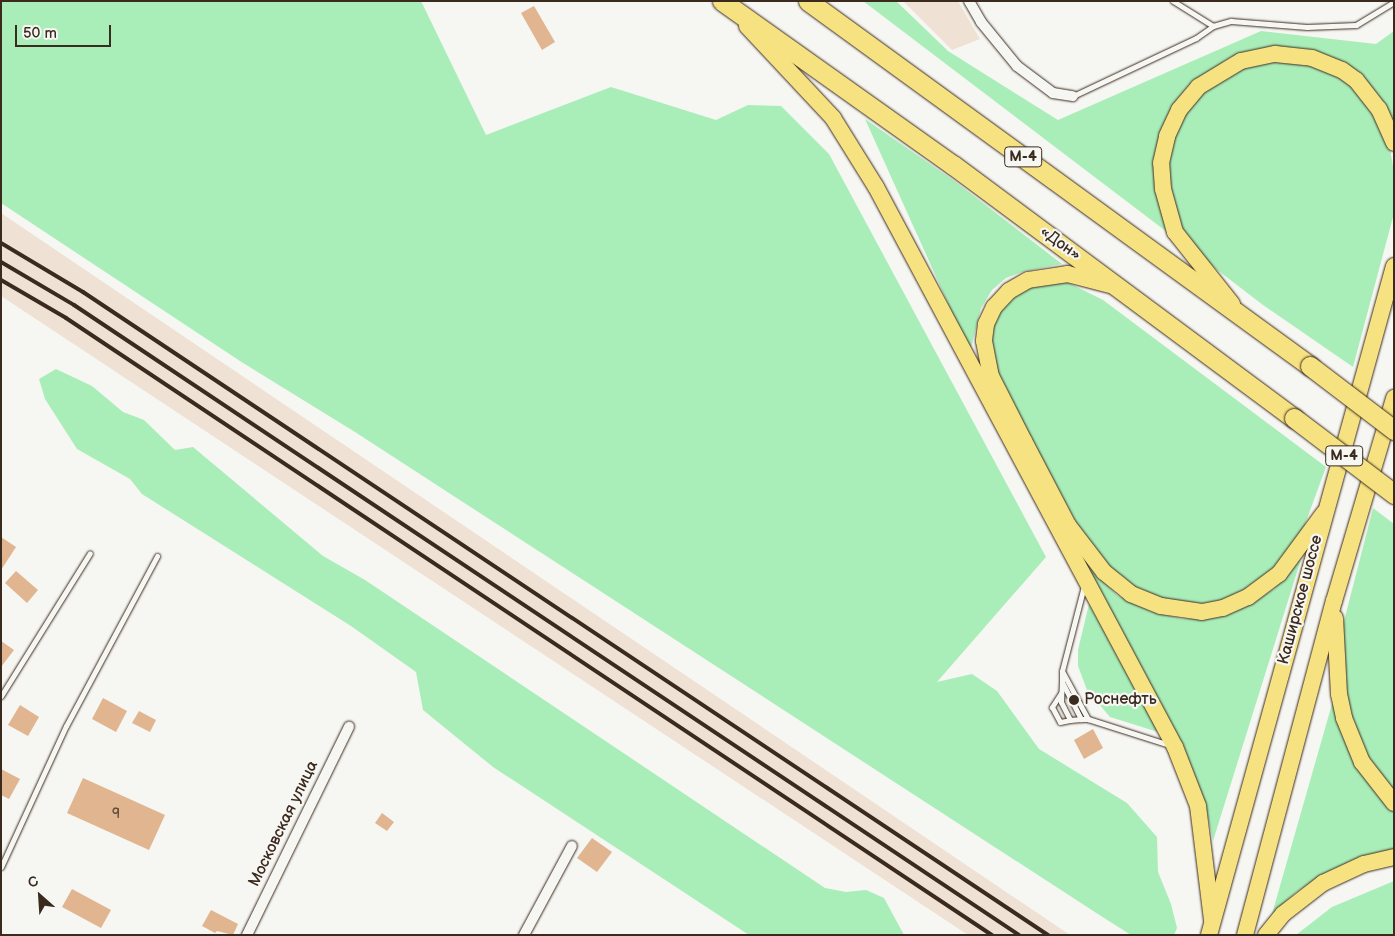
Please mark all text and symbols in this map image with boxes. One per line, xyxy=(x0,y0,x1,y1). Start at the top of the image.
scale bar xyxy=(18,15,114,47)
text: 50 m xyxy=(23,24,57,43)
road number: М-4 xyxy=(1003,144,1043,170)
street label: «Дон» xyxy=(1036,223,1084,265)
road number: М-4 xyxy=(1324,444,1364,468)
street label: Каширское шоссе xyxy=(1275,533,1327,667)
place label: Роснефть xyxy=(1084,690,1157,710)
marker: Роснефть xyxy=(1068,694,1080,706)
street label: Московская улица xyxy=(245,758,323,890)
house number: 9 xyxy=(112,806,120,822)
north arrow xyxy=(15,871,65,921)
text: С xyxy=(25,872,41,892)

